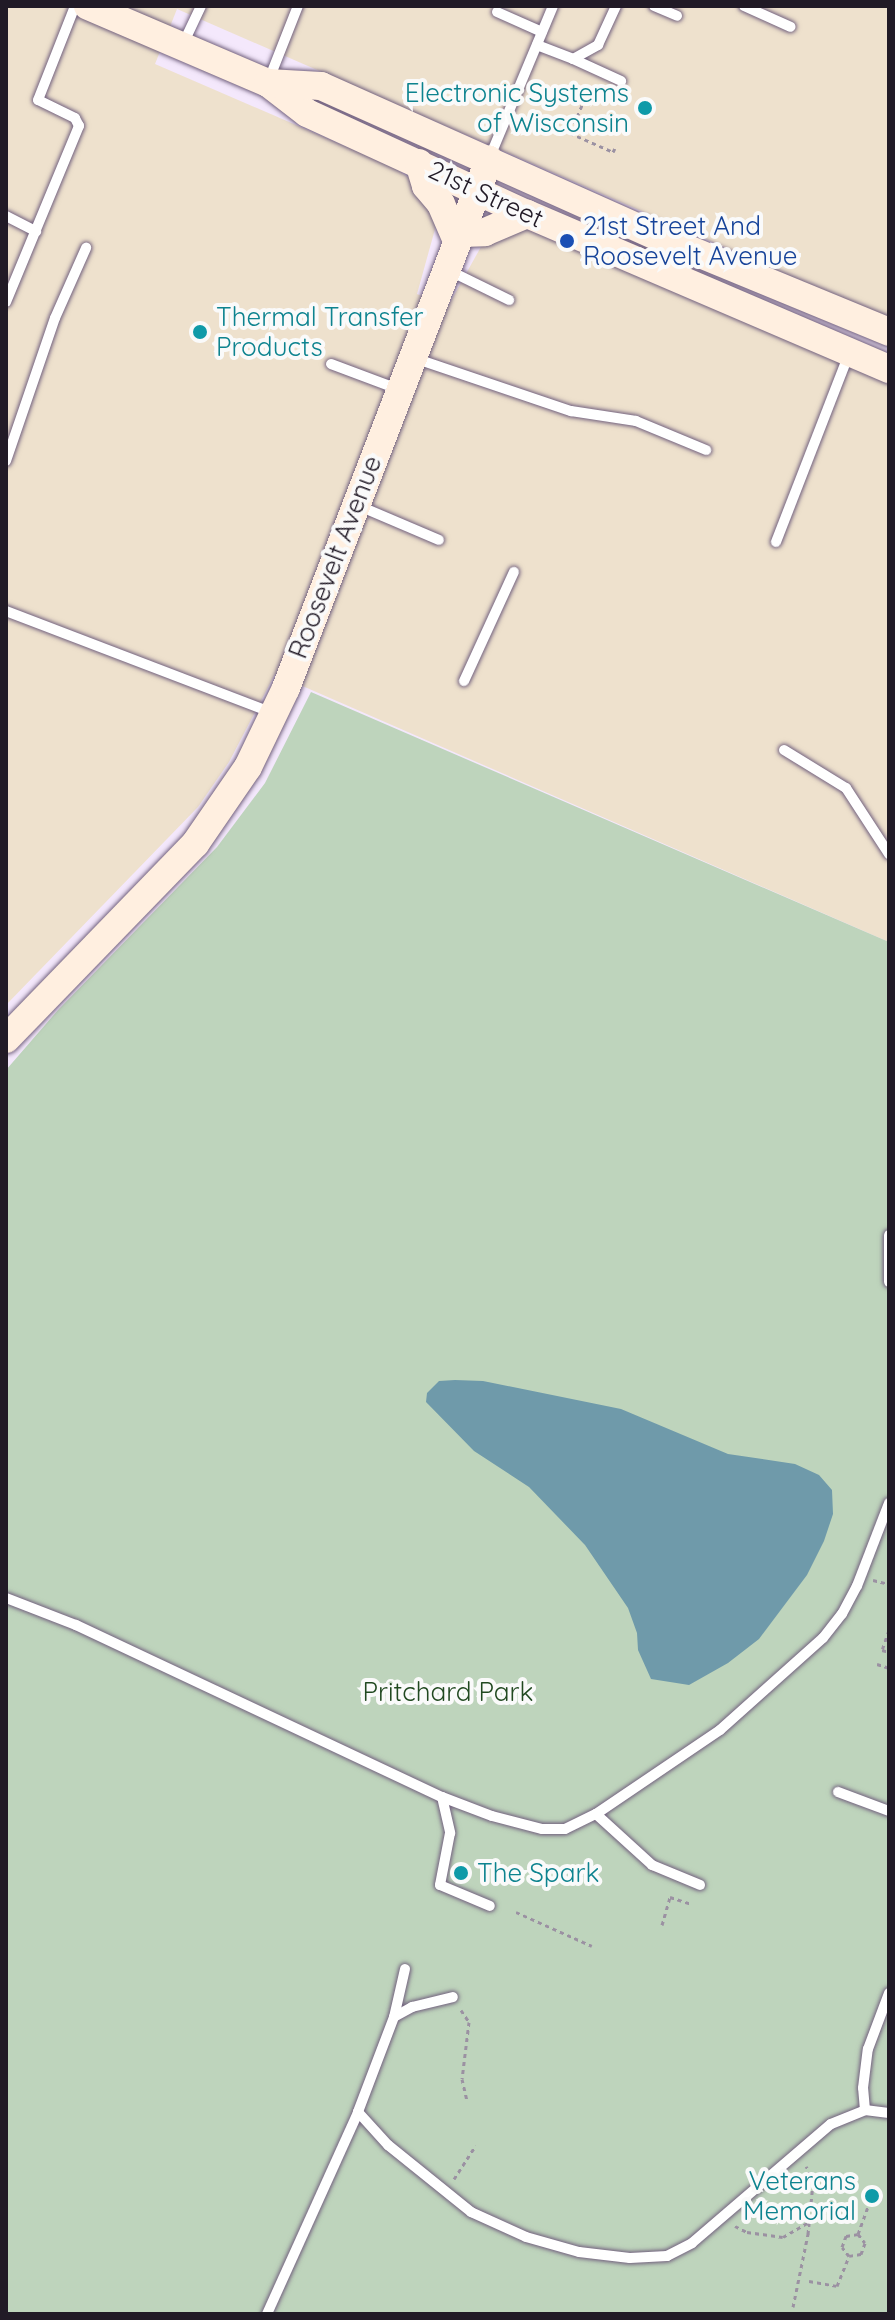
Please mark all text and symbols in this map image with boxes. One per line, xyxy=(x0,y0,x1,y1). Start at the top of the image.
place label: Electronic Systems of Wisconsin xyxy=(405,77,629,138)
marker: Electronic Systems of Wisconsin xyxy=(636,99,654,117)
street label: 21st Street xyxy=(424,154,548,234)
place label: 21st Street And Roosevelt Avenue xyxy=(583,210,797,272)
marker: 21st Street And Roosevelt Avenue xyxy=(558,232,576,250)
place label: Thermal Transfer Products xyxy=(216,301,424,362)
marker: Thermal Transfer Products xyxy=(191,323,209,341)
street label: Roosevelt Avenue xyxy=(282,451,388,663)
park label: Pritchard Park xyxy=(362,1676,534,1708)
place label: The Spark xyxy=(477,1857,599,1889)
marker: The Spark xyxy=(452,1864,470,1882)
place label: Veterans Memorial xyxy=(743,2165,856,2226)
marker: Veterans Memorial xyxy=(863,2187,881,2205)

